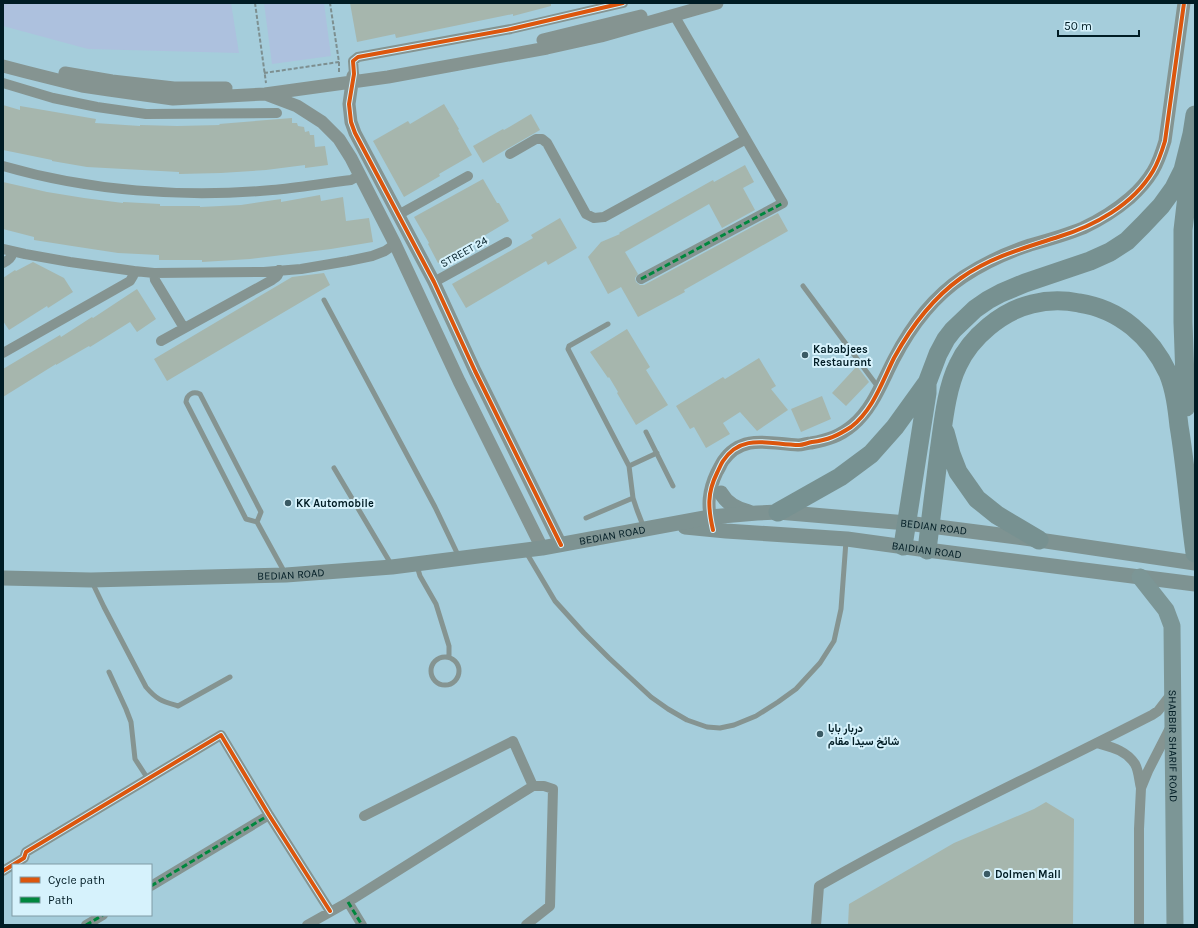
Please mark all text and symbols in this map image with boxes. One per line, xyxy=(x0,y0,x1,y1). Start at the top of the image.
scale bar xyxy=(1058,12,1139,38)
text: 50 m xyxy=(1064,19,1092,33)
street label: STREET 24 xyxy=(438,234,490,270)
place label: Kababjees Restaurant xyxy=(813,343,872,369)
marker: Kababjees Restaurant xyxy=(800,350,810,360)
place label: KK Automobile xyxy=(296,497,374,510)
marker: KK Automobile xyxy=(283,498,293,508)
street label: BEDIAN ROAD xyxy=(900,516,968,537)
street label: BEDIAN ROAD xyxy=(578,523,647,548)
street label: BAIDIAN ROAD xyxy=(891,539,963,561)
street label: BEDIAN ROAD xyxy=(257,566,325,582)
street label: SHABBIR SHARIF ROAD xyxy=(1166,690,1180,802)
place label: دربار بابا شائخ سیدا مقام xyxy=(828,722,900,749)
marker: دربار بابا شائخ سیدا مقام xyxy=(815,729,825,739)
legend xyxy=(12,864,152,916)
place label: Dolmen Mall xyxy=(995,868,1061,881)
marker: Dolmen Mall xyxy=(982,869,992,879)
text: Cycle path xyxy=(48,873,105,887)
text: Path xyxy=(48,893,73,907)

